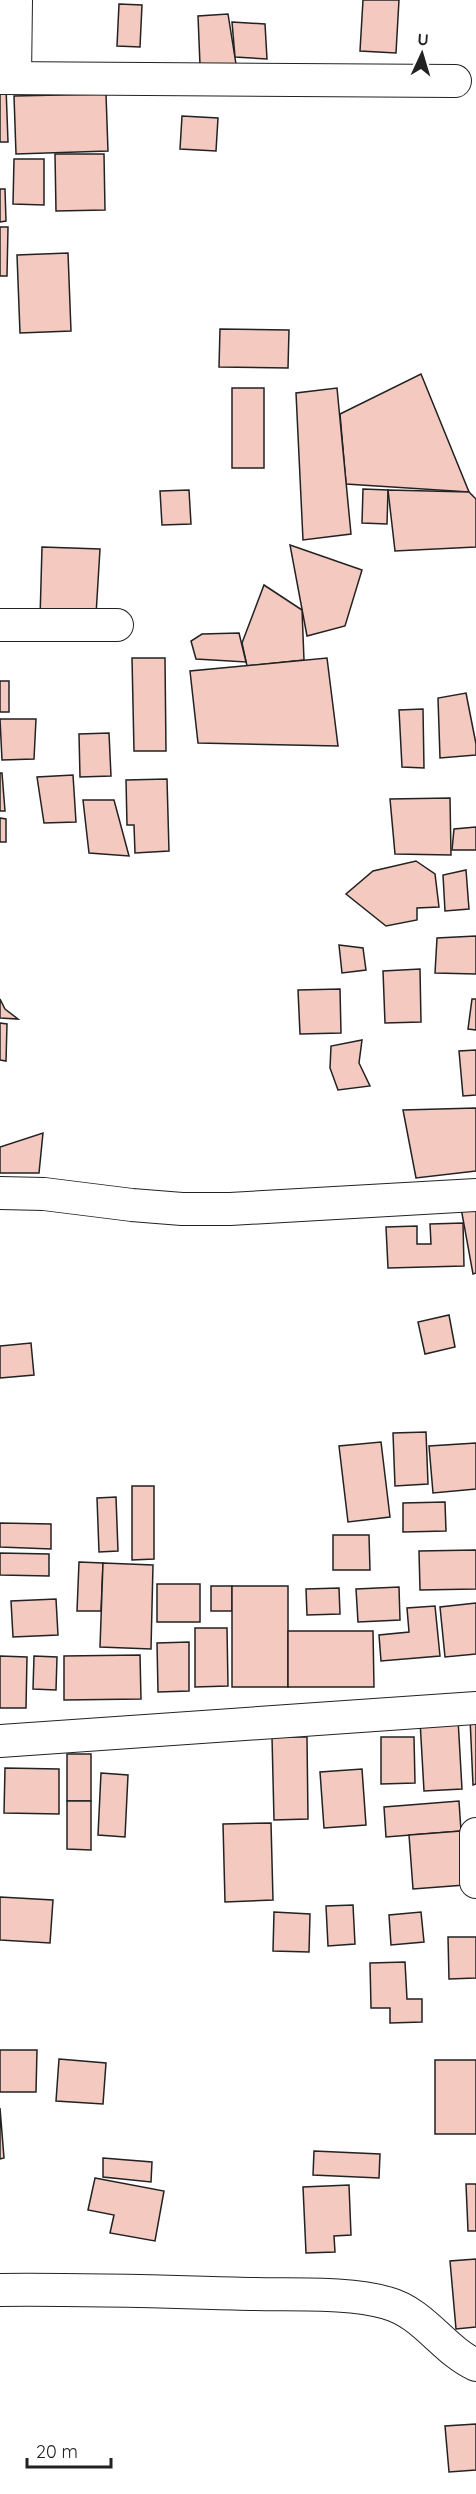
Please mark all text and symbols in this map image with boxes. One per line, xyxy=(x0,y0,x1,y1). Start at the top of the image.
north arrow xyxy=(392,24,452,84)
text: U xyxy=(417,29,429,49)
scale bar xyxy=(27,2431,111,2469)
text: 20 m xyxy=(36,2440,78,2463)

